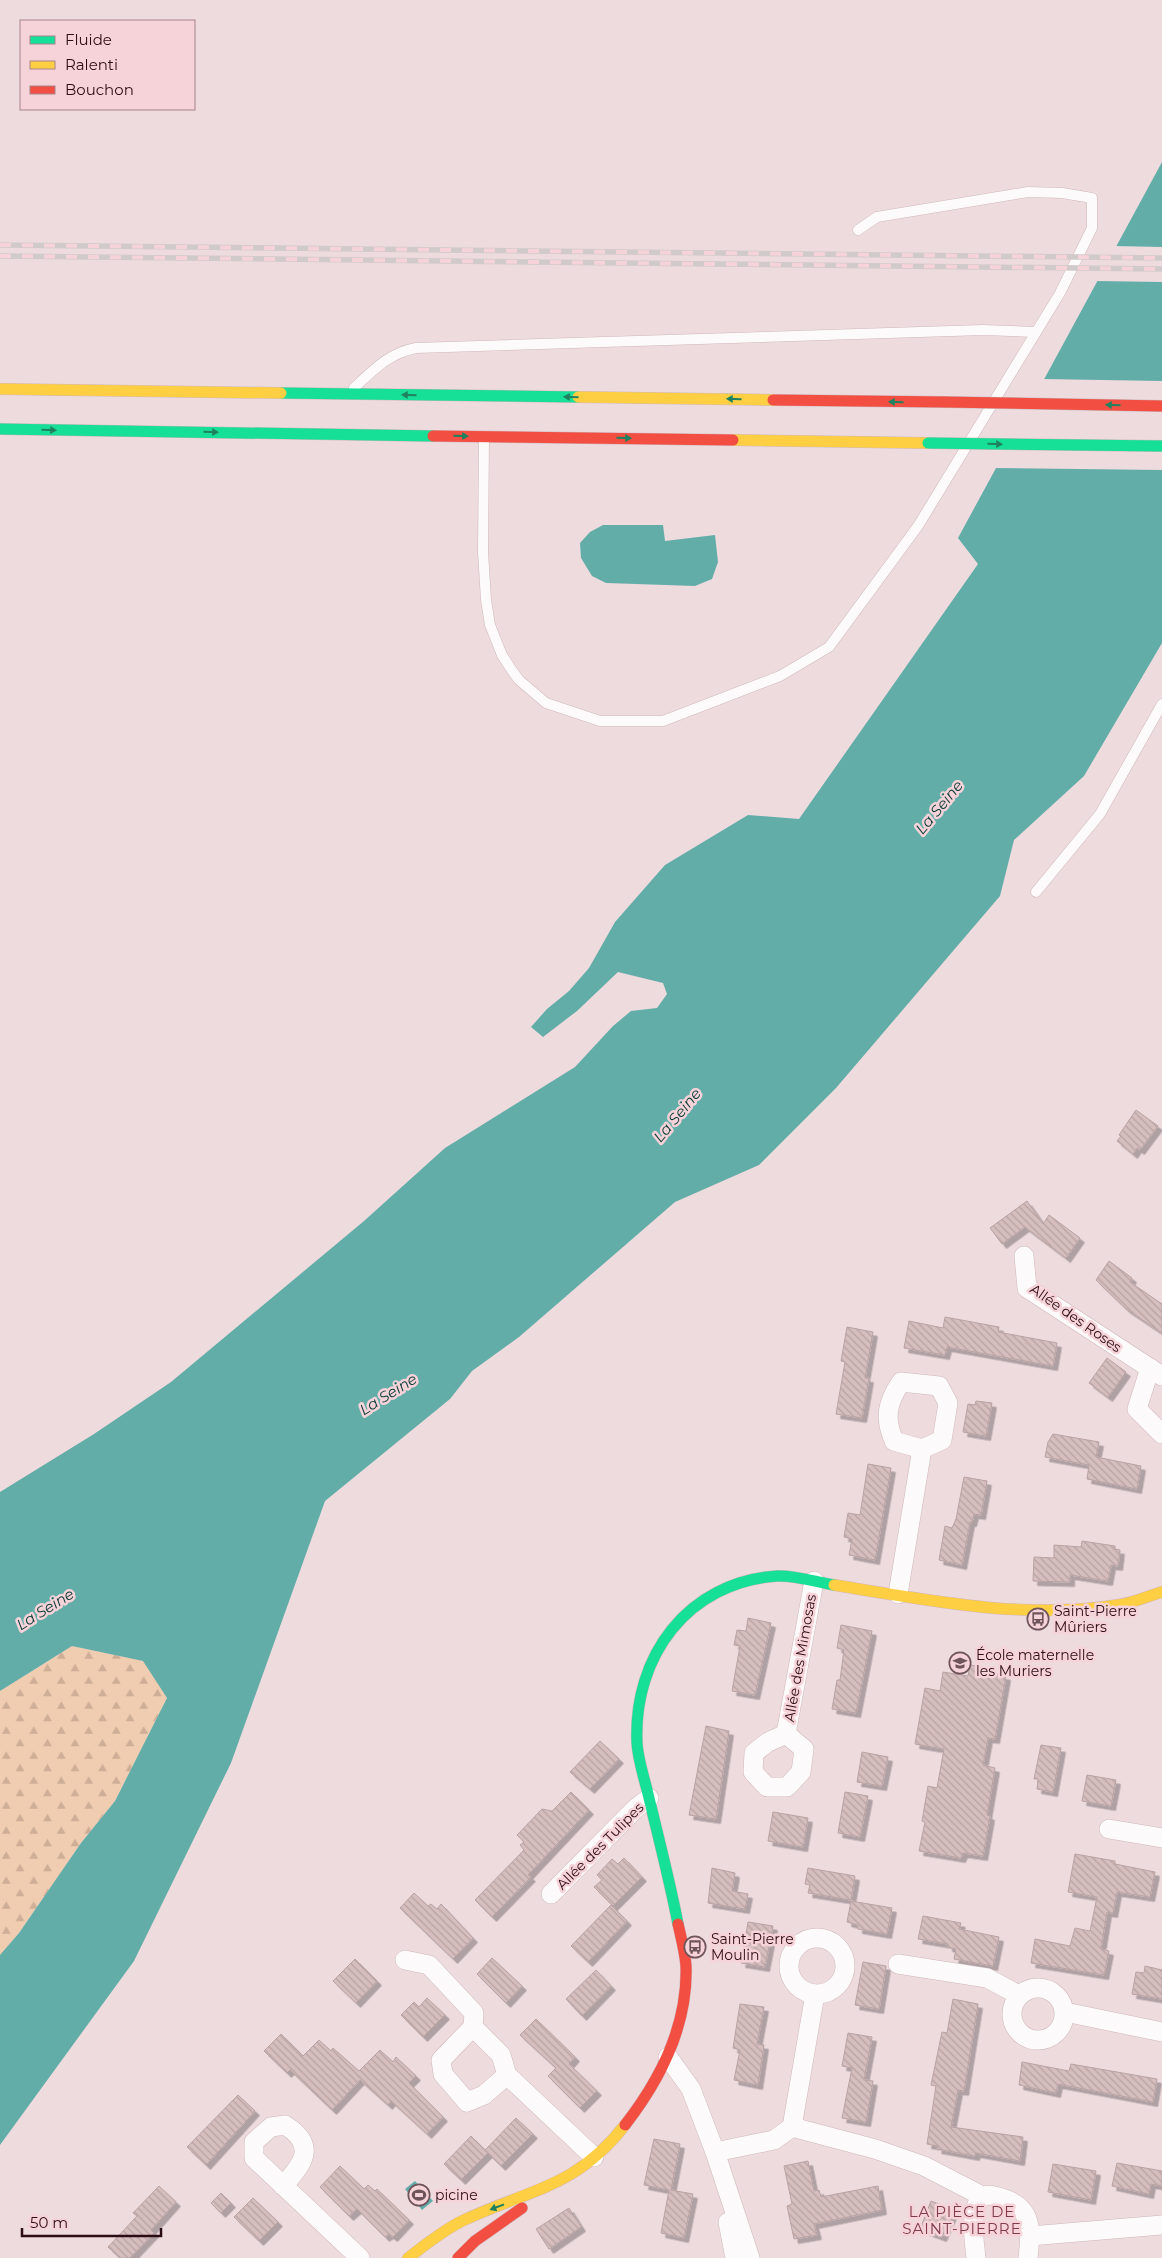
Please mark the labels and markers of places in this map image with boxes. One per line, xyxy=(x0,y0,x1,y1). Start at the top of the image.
place label: Saint-Pierre Mûriers xyxy=(1054,1602,1137,1636)
bus stop icon: Saint-Pierre Mûriers xyxy=(1026,1607,1050,1631)
place label: École maternelle les Muriers xyxy=(976,1646,1094,1680)
school or university icon: École maternelle les Muriers xyxy=(948,1651,972,1675)
place label: Saint-Pierre Moulin xyxy=(711,1930,794,1964)
bus stop icon: Saint-Pierre Moulin xyxy=(683,1935,707,1959)
sports icon: picine xyxy=(407,2183,431,2207)
place label: picine xyxy=(435,2186,478,2204)

